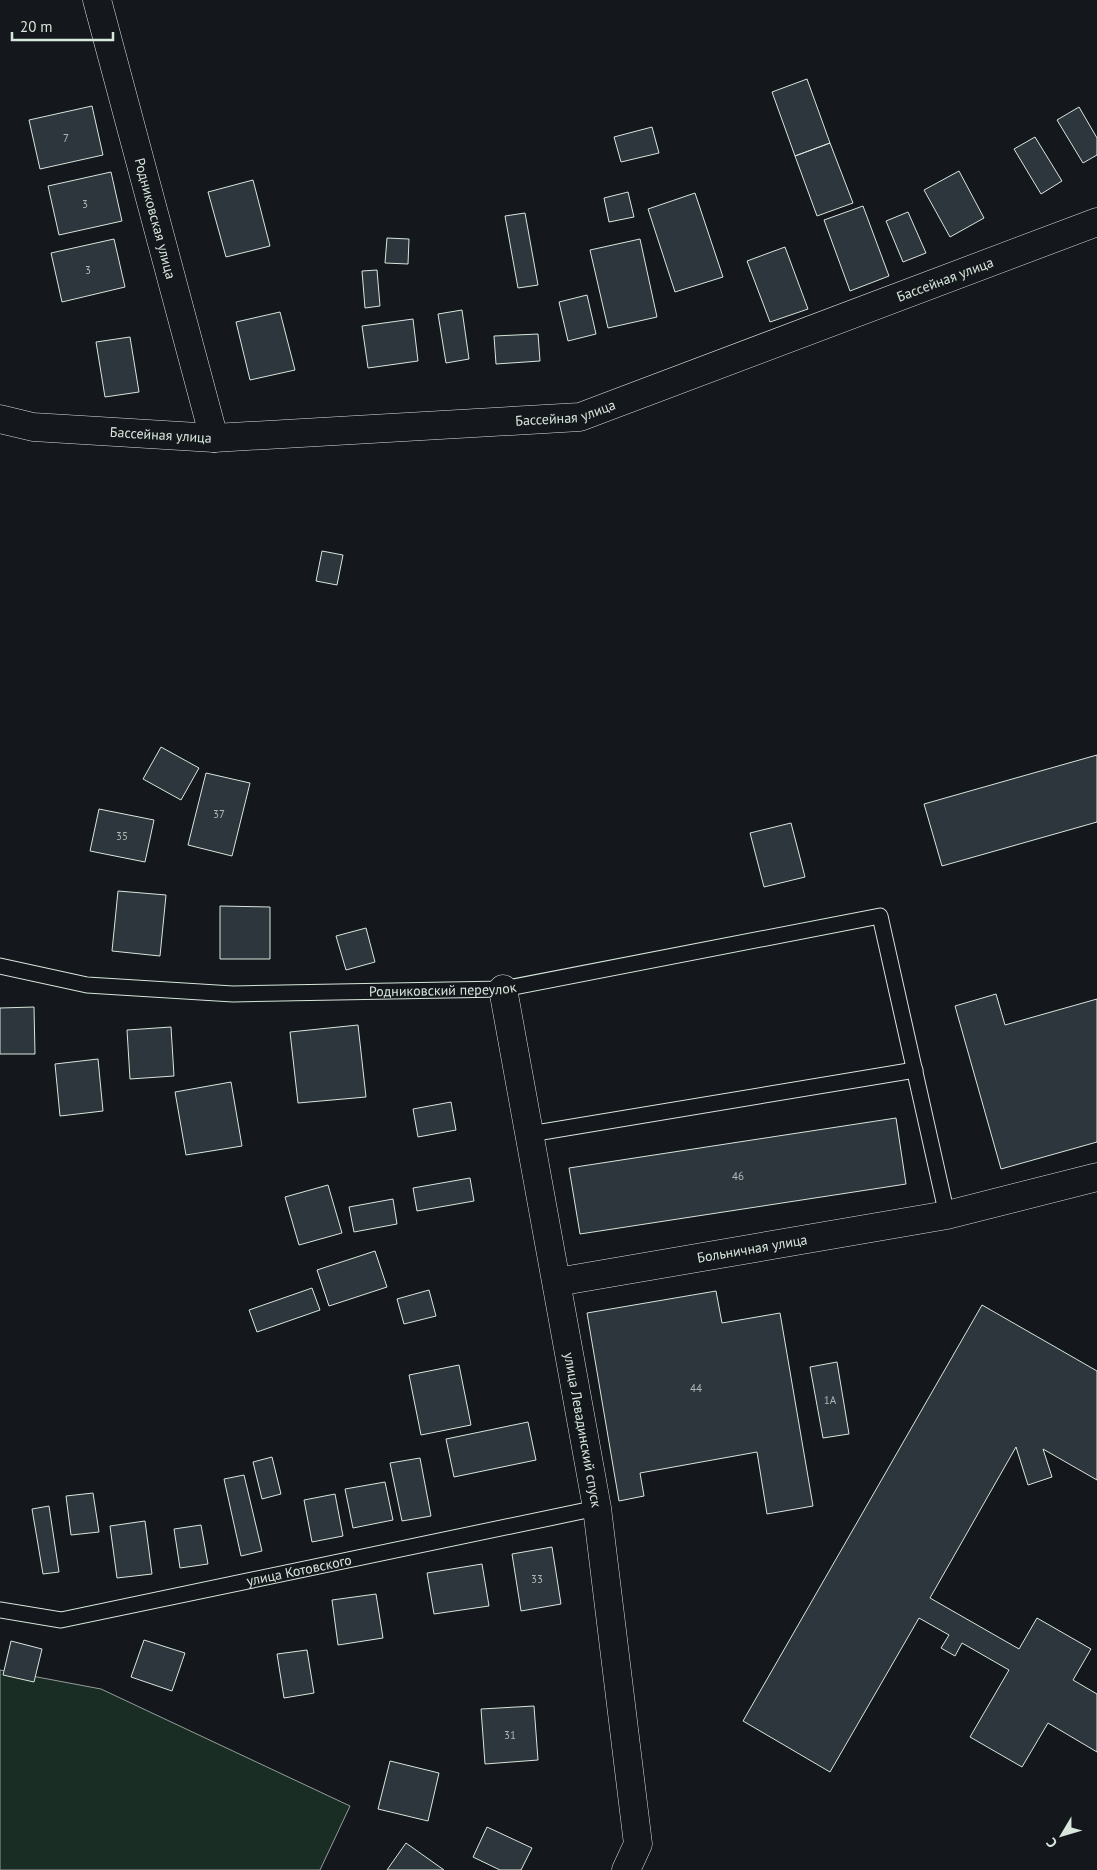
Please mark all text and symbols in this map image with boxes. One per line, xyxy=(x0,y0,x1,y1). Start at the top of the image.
scale bar xyxy=(12,10,114,42)
text: 20 m xyxy=(20,17,53,36)
house number: 7 xyxy=(63,131,69,145)
street label: Родниковская улица xyxy=(131,156,180,281)
house number: 3 xyxy=(82,197,88,211)
street label: Бассейная улица xyxy=(894,253,996,306)
house number: 3 xyxy=(85,263,91,277)
street label: Бассейная улица xyxy=(515,395,618,430)
street label: Бассейная улица xyxy=(109,423,212,447)
house number: 37 xyxy=(213,807,225,821)
house number: 35 xyxy=(116,829,128,843)
street label: Родниковский переулок xyxy=(369,978,518,1000)
house number: 46 xyxy=(732,1169,744,1183)
street label: Больничная улица xyxy=(696,1230,809,1267)
street label: улица Левадинский спуск xyxy=(560,1351,606,1509)
house number: 44 xyxy=(690,1381,702,1395)
house number: 1А xyxy=(824,1393,837,1407)
street label: улица Котовского xyxy=(245,1550,353,1590)
house number: 33 xyxy=(531,1572,543,1586)
house number: 31 xyxy=(504,1728,516,1742)
north arrow xyxy=(1037,1810,1087,1860)
text: С xyxy=(1042,1834,1061,1852)

